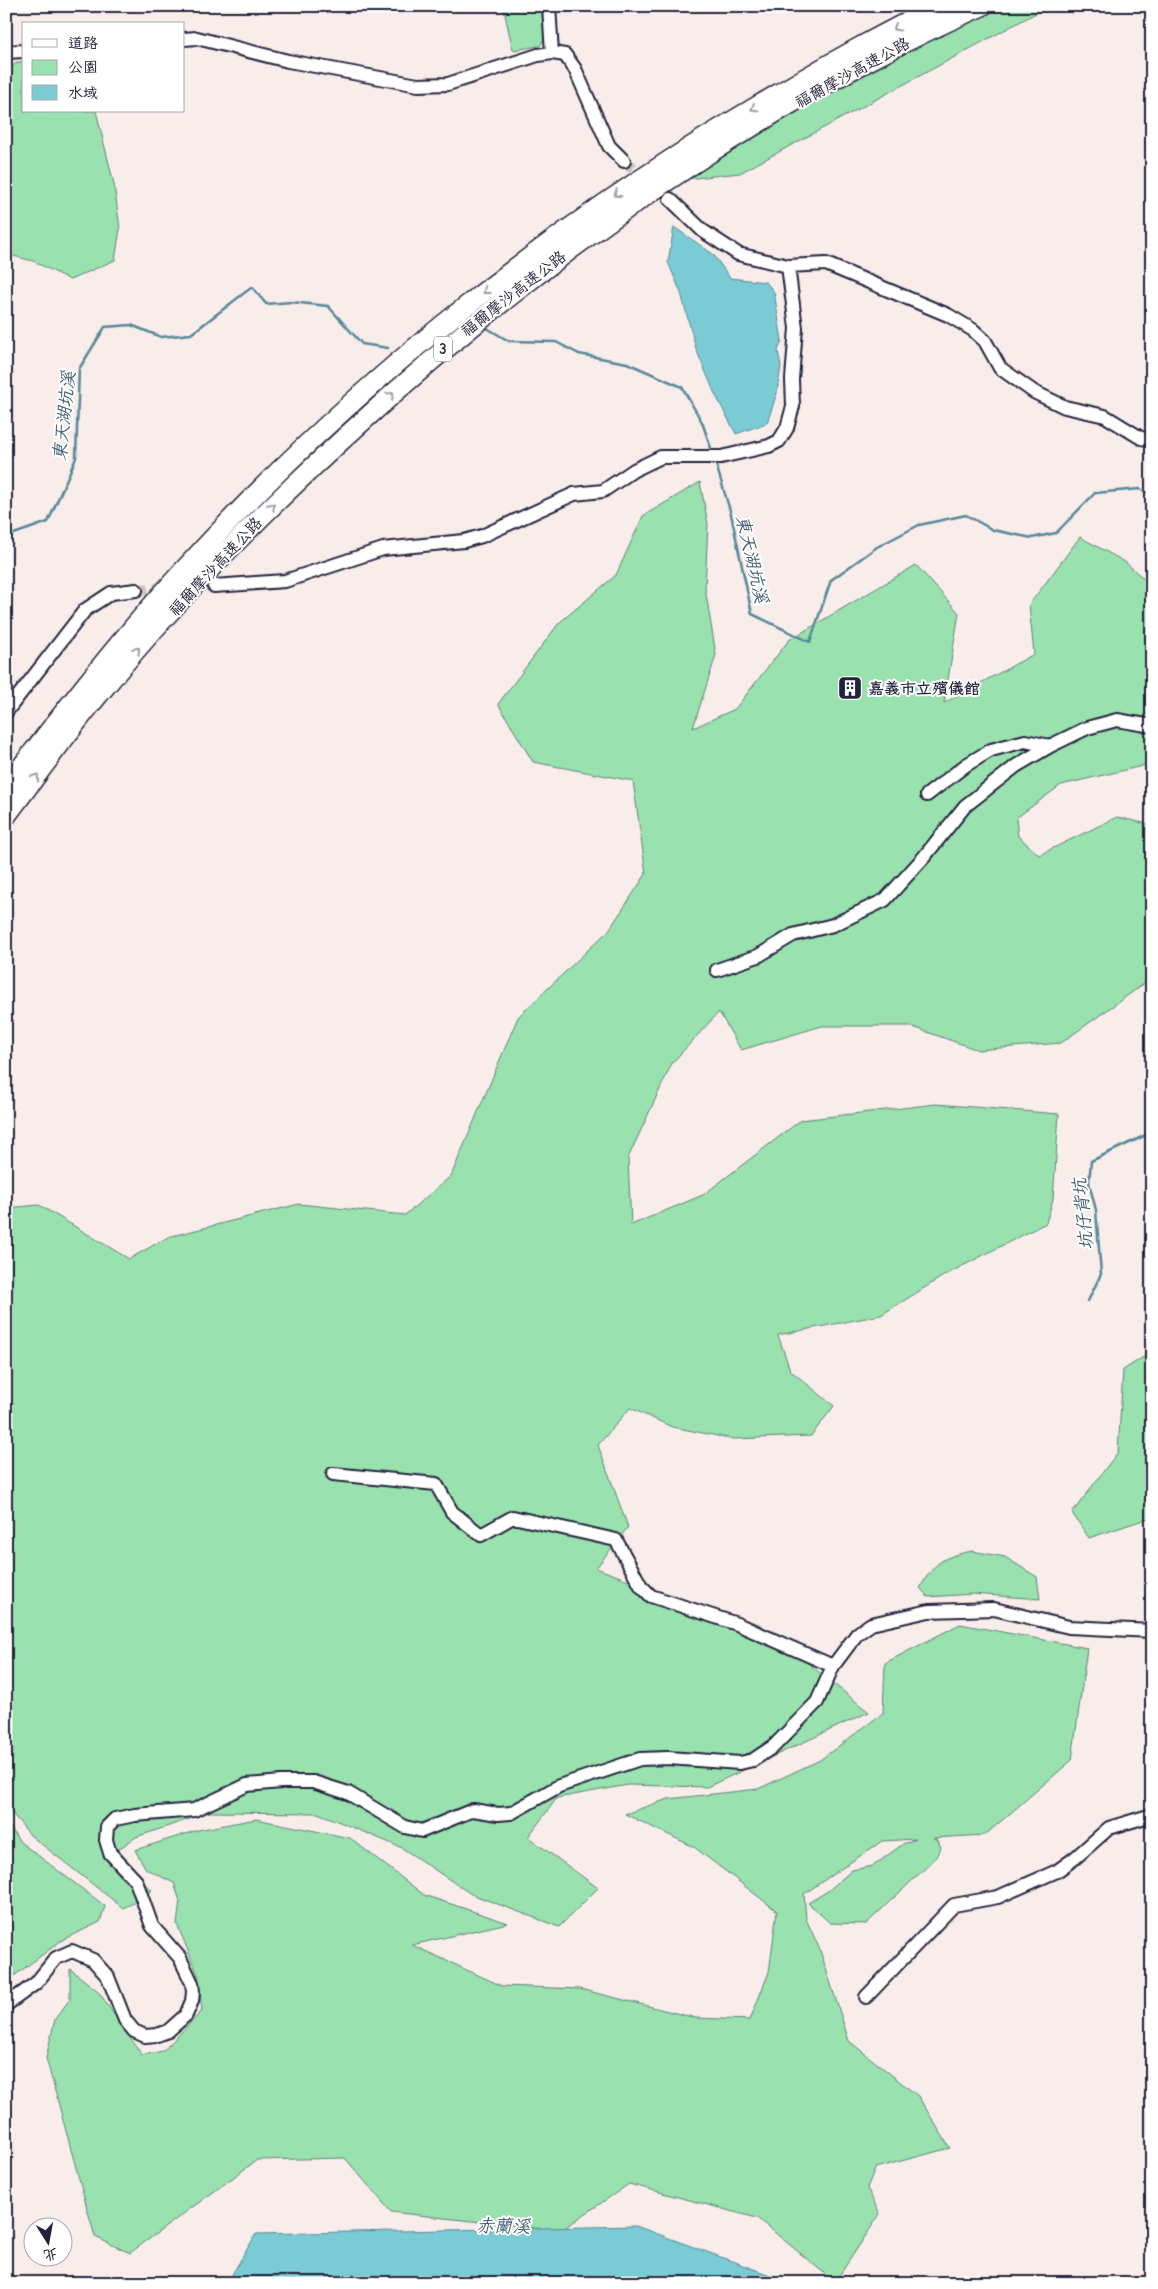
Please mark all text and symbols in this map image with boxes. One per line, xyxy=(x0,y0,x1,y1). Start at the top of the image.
legend xyxy=(22,22,185,112)
one-way arrow xyxy=(892,22,901,32)
text: 道路 xyxy=(68,34,98,52)
street label: 福爾摩沙高速公路 xyxy=(792,34,913,112)
text: 公園 xyxy=(68,58,98,76)
text: 水域 xyxy=(68,84,98,102)
one-way arrow xyxy=(751,101,760,111)
one-way arrow xyxy=(613,188,623,197)
street label: 福爾摩沙高速公路 xyxy=(458,247,570,340)
one-way arrow xyxy=(483,285,492,293)
road number: 3 xyxy=(434,336,452,362)
water label: 東天湖坑溪 xyxy=(49,369,80,462)
one-way arrow xyxy=(385,392,394,401)
one-way arrow xyxy=(266,503,275,512)
water label: 東天湖坑溪 xyxy=(731,513,772,606)
street label: 福爾摩沙高速公路 xyxy=(165,514,266,620)
one-way arrow xyxy=(131,647,140,656)
building icon: 嘉義市立殯儀館 xyxy=(837,675,863,701)
place label: 嘉義市立殯儀館 xyxy=(868,680,980,698)
one-way arrow xyxy=(30,774,38,783)
water label: 坑仔背坑 xyxy=(1069,1175,1098,1251)
north arrow xyxy=(22,2216,72,2266)
water label: 赤蘭溪 xyxy=(476,2216,531,2237)
text: 北 xyxy=(42,2245,59,2264)

